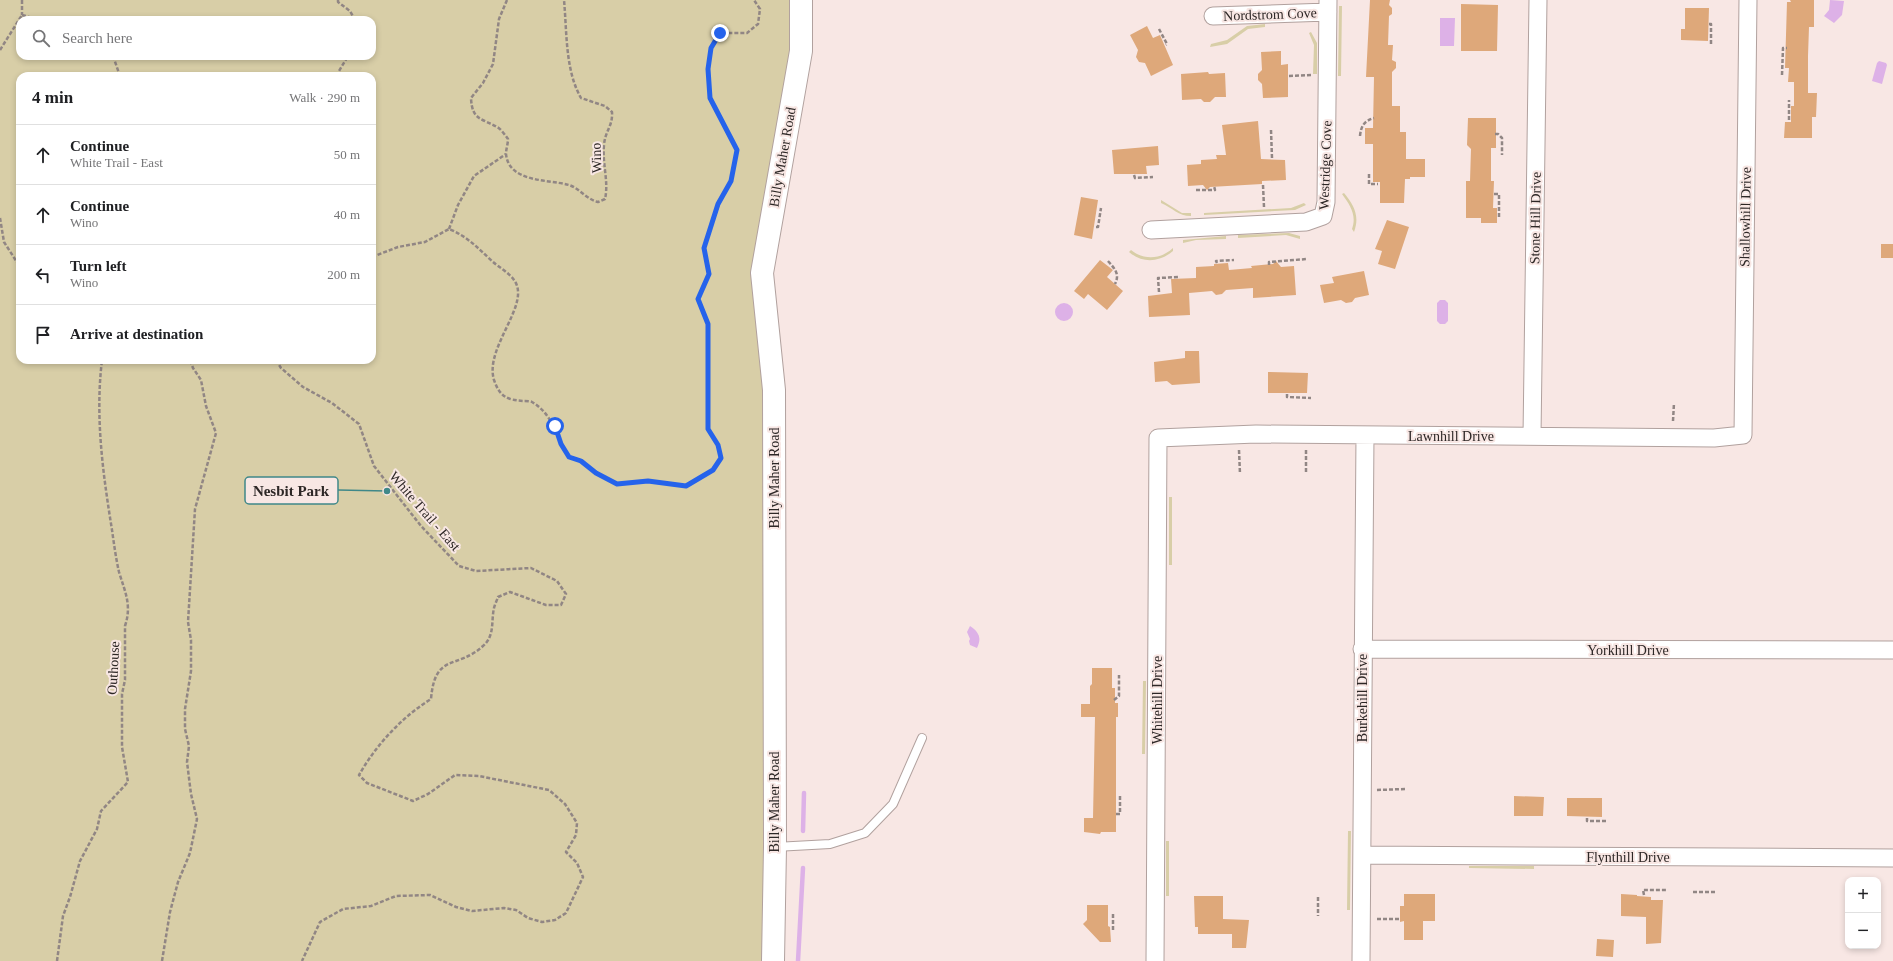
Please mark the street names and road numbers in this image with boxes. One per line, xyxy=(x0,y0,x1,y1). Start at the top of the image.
street label: Nordstrom Cove xyxy=(1223,5,1317,24)
street label: Billy Maher Road xyxy=(766,106,799,208)
street label: Westridge Cove xyxy=(1316,120,1335,210)
street label: Wino xyxy=(588,142,605,174)
street label: Shallowhill Drive xyxy=(1737,167,1754,267)
street label: Stone Hill Drive xyxy=(1527,172,1544,264)
street label: Billy Maher Road xyxy=(767,427,782,529)
street label: Lawnhill Drive xyxy=(1408,429,1494,444)
street label: White Trail - East xyxy=(386,469,463,554)
street label: Outhouse xyxy=(105,641,122,695)
street label: Yorkhill Drive xyxy=(1587,643,1669,658)
street label: Burkehill Drive xyxy=(1355,654,1370,742)
street label: Whitehill Drive xyxy=(1150,656,1165,744)
street label: Billy Maher Road xyxy=(767,751,782,853)
street label: Flynthill Drive xyxy=(1586,850,1670,865)

